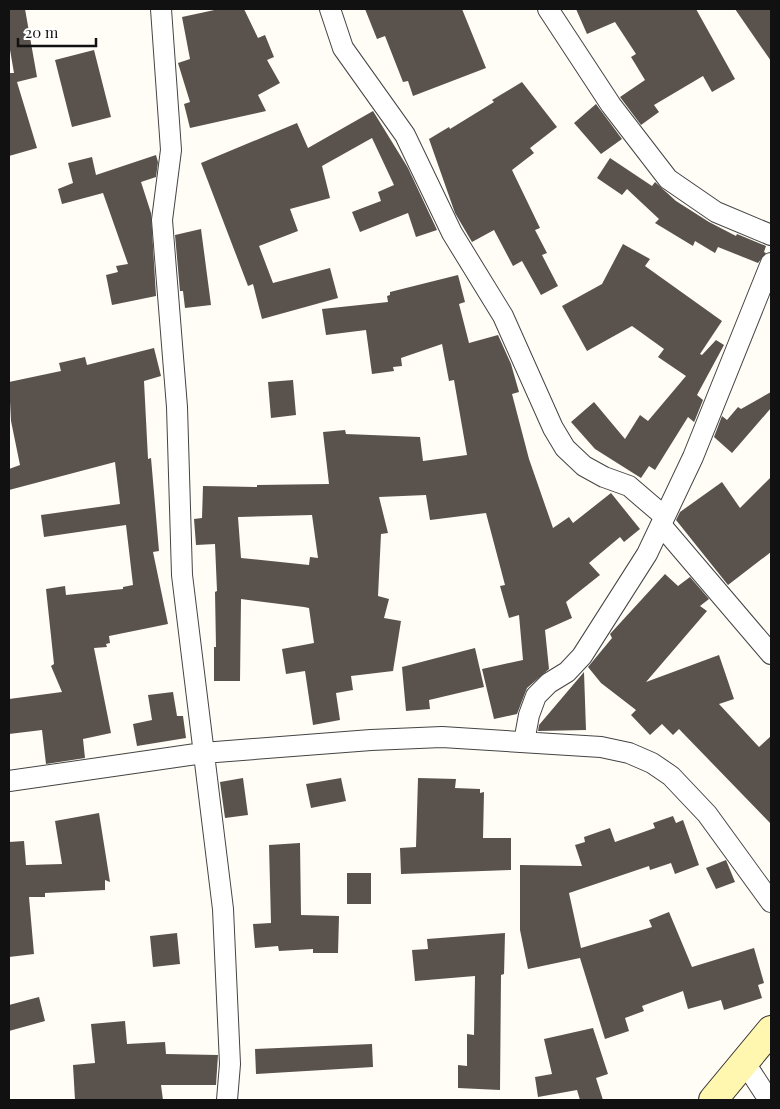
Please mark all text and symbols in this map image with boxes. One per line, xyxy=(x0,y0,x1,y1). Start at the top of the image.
scale bar xyxy=(18,15,95,47)
text: 20 m xyxy=(25,22,59,42)

